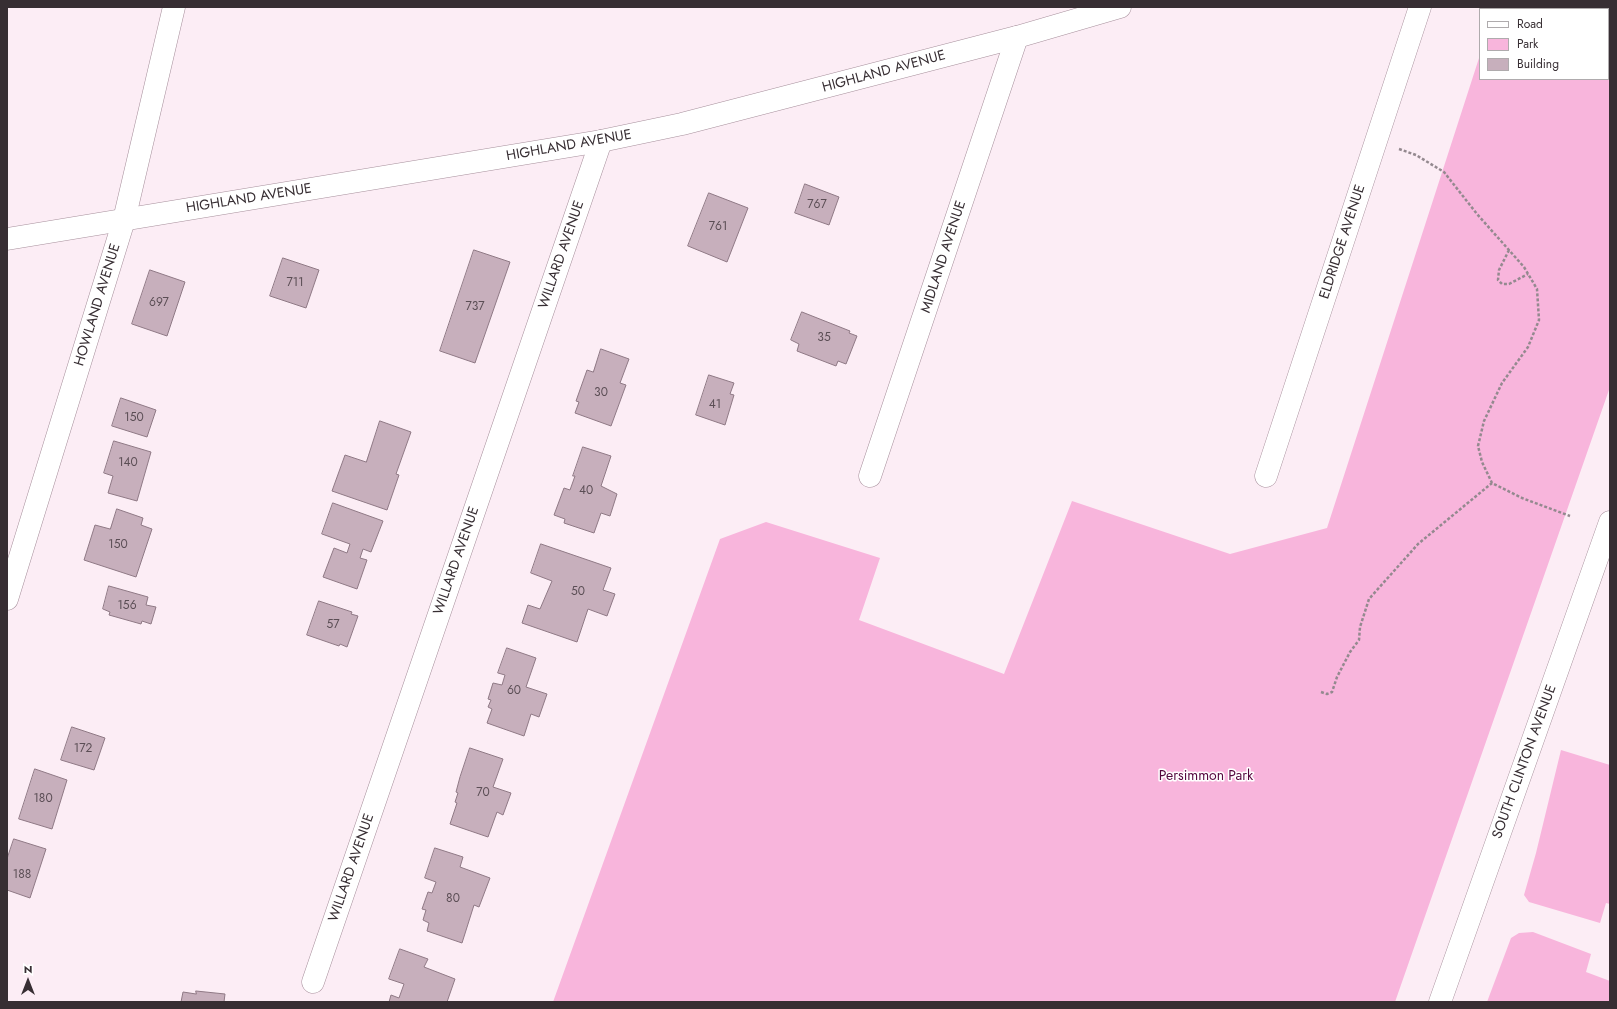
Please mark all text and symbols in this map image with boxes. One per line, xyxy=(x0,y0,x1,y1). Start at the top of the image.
legend xyxy=(1479,8,1609,80)
text: Road xyxy=(1517,15,1543,33)
text: Park xyxy=(1517,35,1538,53)
street label: HIGHLAND AVENUE xyxy=(821,47,947,97)
text: Building xyxy=(1517,55,1559,73)
street label: HIGHLAND AVENUE xyxy=(505,127,633,165)
street label: HIGHLAND AVENUE xyxy=(185,181,313,217)
street label: ELDRIDGE AVENUE xyxy=(1317,183,1369,301)
house number: 767 xyxy=(807,198,827,212)
street label: WILLARD AVENUE xyxy=(536,199,588,311)
street label: MIDLAND AVENUE xyxy=(918,199,970,315)
house number: 761 xyxy=(709,220,727,234)
street label: HOWLAND AVENUE xyxy=(71,242,125,368)
house number: 711 xyxy=(286,276,304,290)
house number: 697 xyxy=(149,296,169,310)
house number: 737 xyxy=(466,300,484,314)
house number: 35 xyxy=(817,331,831,345)
house number: 30 xyxy=(594,386,608,400)
house number: 41 xyxy=(709,398,721,412)
house number: 150 xyxy=(124,411,144,425)
house number: 140 xyxy=(118,456,138,470)
house number: 40 xyxy=(579,484,593,498)
street label: WILLARD AVENUE xyxy=(431,505,483,617)
house number: 150 xyxy=(108,538,128,552)
house number: 50 xyxy=(571,585,585,599)
house number: 156 xyxy=(117,599,137,613)
house number: 57 xyxy=(326,618,340,632)
street label: SOUTH CLINTON AVENUE xyxy=(1489,683,1561,841)
house number: 60 xyxy=(507,684,521,698)
house number: 172 xyxy=(74,742,92,756)
park label: Persimmon Park xyxy=(1159,769,1253,785)
house number: 70 xyxy=(476,786,490,800)
house number: 180 xyxy=(33,792,53,806)
street label: WILLARD AVENUE xyxy=(326,812,378,924)
house number: 188 xyxy=(13,868,31,882)
house number: 80 xyxy=(446,892,460,906)
north arrow xyxy=(8,961,48,1001)
text: N xyxy=(24,961,32,977)

